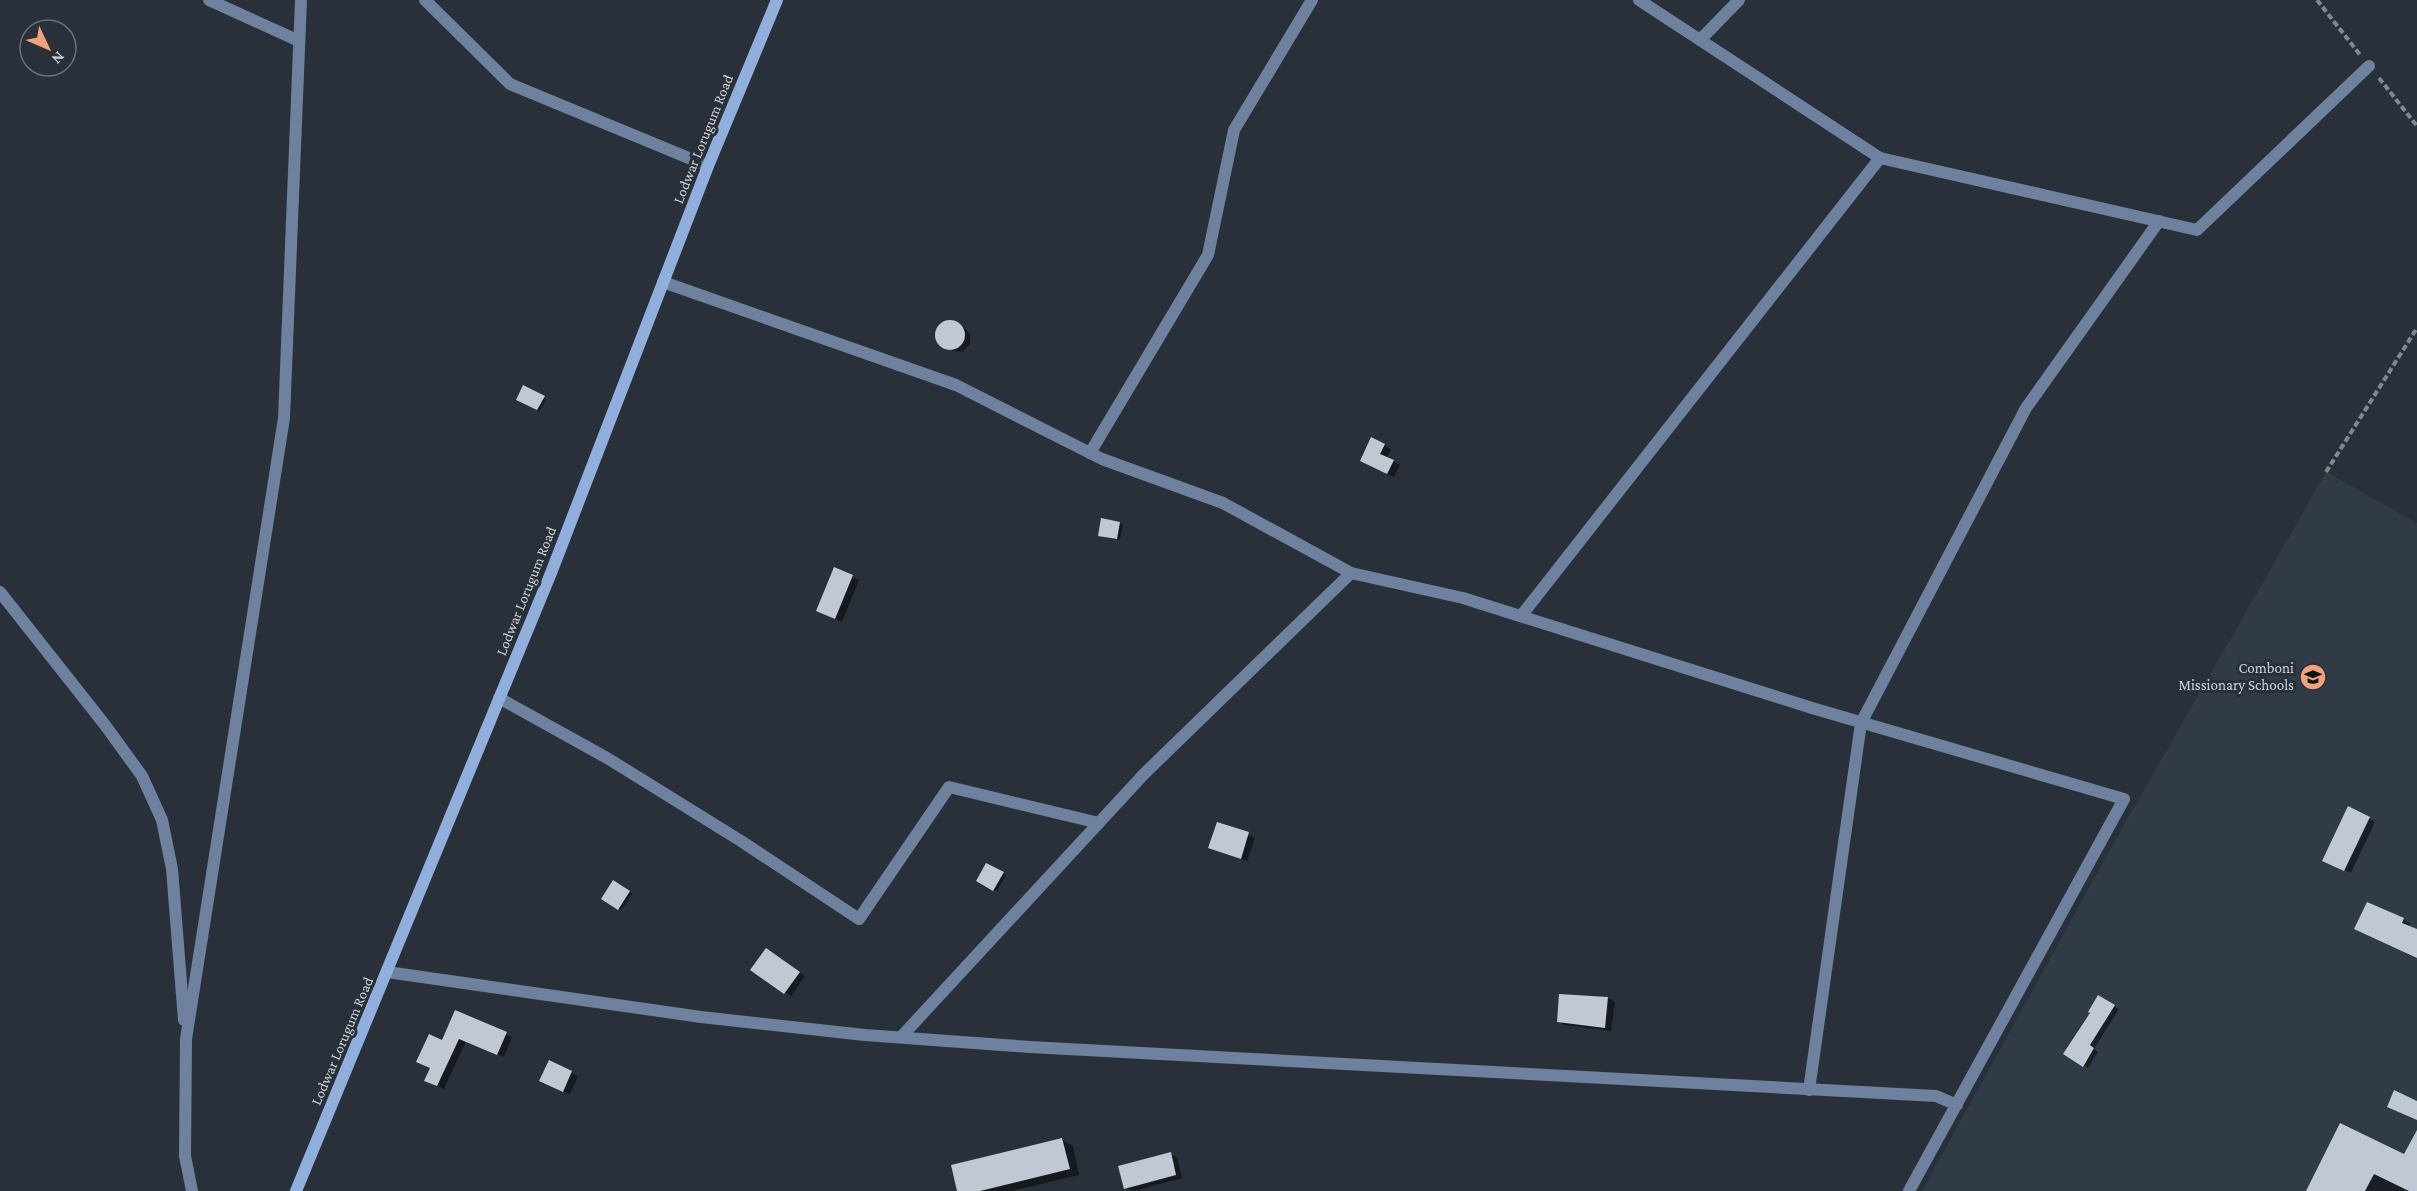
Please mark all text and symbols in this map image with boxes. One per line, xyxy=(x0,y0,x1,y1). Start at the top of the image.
north arrow xyxy=(18,18,78,78)
text: N xyxy=(48,48,68,68)
street label: Lodwar Lorugum Road xyxy=(670,72,737,206)
street label: Lodwar Lorugum Road xyxy=(493,524,560,658)
place label: Comboni Missionary Schools xyxy=(2178,660,2294,694)
school or university icon: Comboni Missionary Schools xyxy=(2298,662,2328,692)
street label: Lodwar Lorugum Road xyxy=(308,974,377,1108)

